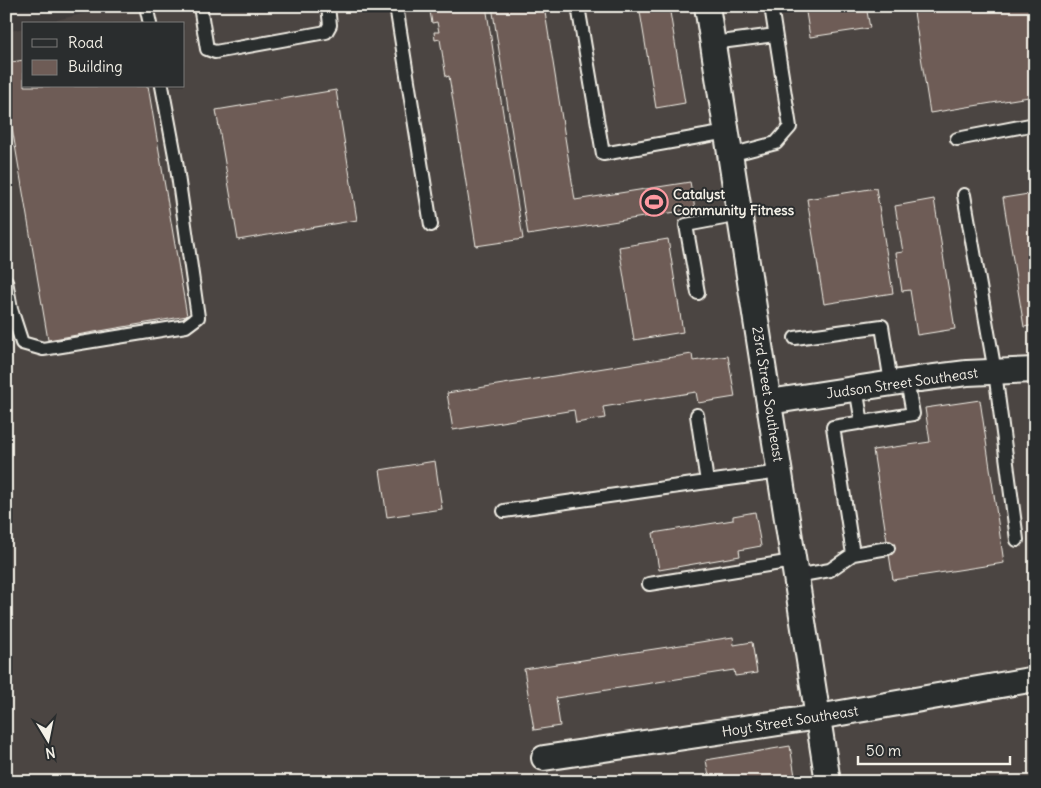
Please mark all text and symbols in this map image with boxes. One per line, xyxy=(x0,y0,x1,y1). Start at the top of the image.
legend xyxy=(22,22,185,88)
text: Road xyxy=(68,33,103,52)
text: Building xyxy=(68,57,123,76)
place label: Catalyst Community Fitness xyxy=(673,185,795,219)
sports icon: Catalyst Community Fitness xyxy=(639,187,669,217)
street label: 23rd Street Southeast xyxy=(748,325,788,463)
street label: Judson Street Southeast xyxy=(825,363,979,403)
street label: Hoyt Street Southeast xyxy=(721,701,860,741)
north arrow xyxy=(22,716,72,766)
scale bar xyxy=(858,733,1011,765)
text: 50 m xyxy=(866,741,901,760)
text: N xyxy=(44,743,57,763)

